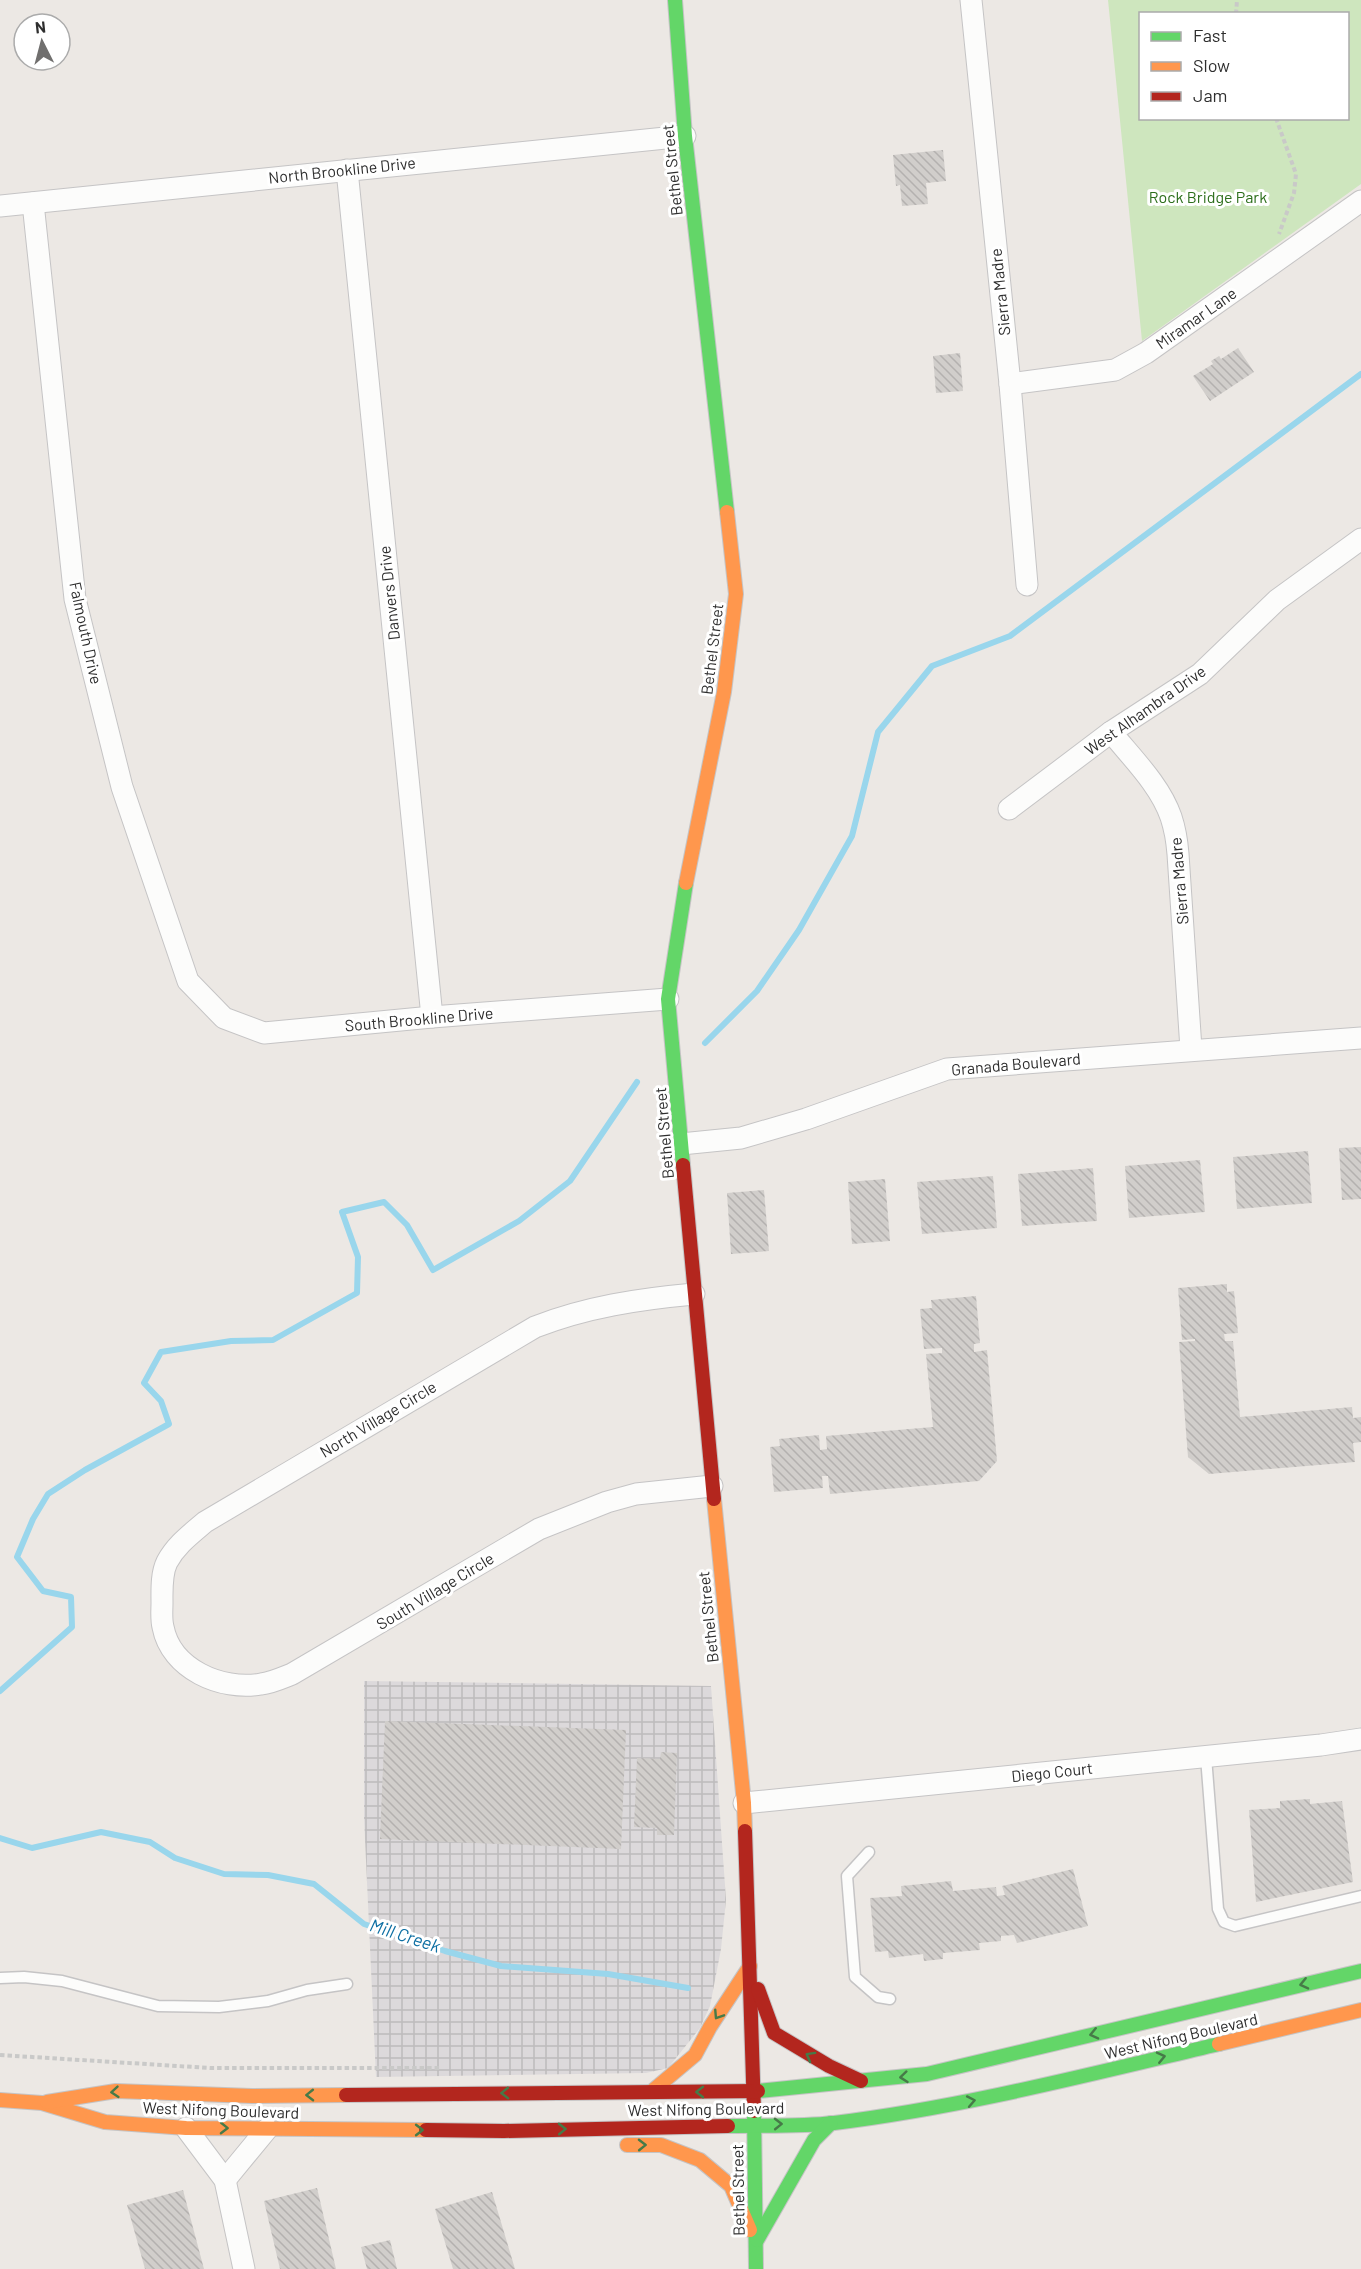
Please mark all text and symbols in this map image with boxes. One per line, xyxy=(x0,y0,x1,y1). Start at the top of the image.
north arrow xyxy=(12,12,72,72)
legend xyxy=(1139,12,1349,120)
text: N xyxy=(34,17,47,37)
text: Fast xyxy=(1193,24,1227,46)
text: Slow xyxy=(1193,54,1230,76)
text: Jam xyxy=(1193,84,1227,106)
street label: Bethel Street xyxy=(657,123,686,217)
street label: North Brookline Drive xyxy=(267,152,417,187)
park label: Rock Bridge Park xyxy=(1149,187,1267,206)
street label: Sierra Madre xyxy=(985,248,1014,337)
street label: Miramar Lane xyxy=(1152,283,1240,352)
street label: Danvers Drive xyxy=(374,545,403,641)
street label: Falmouth Drive xyxy=(66,580,107,686)
street label: Bethel Street xyxy=(696,602,727,696)
street label: West Alhambra Drive xyxy=(1081,661,1209,758)
street label: Sierra Madre xyxy=(1165,837,1192,925)
street label: South Brookline Drive xyxy=(344,1003,494,1034)
street label: Granada Boulevard xyxy=(950,1048,1082,1079)
street label: Bethel Street xyxy=(650,1086,677,1180)
street label: North Village Circle xyxy=(316,1376,439,1461)
street label: South Village Circle xyxy=(373,1548,497,1633)
street label: Bethel Street xyxy=(693,1570,722,1664)
street label: Diego Court xyxy=(1010,1758,1094,1785)
water label: Mill Creek xyxy=(367,1913,444,1957)
one-way arrow xyxy=(1299,1977,1309,1990)
one-way arrow xyxy=(714,2008,725,2019)
street label: West Nifong Boulevard xyxy=(1102,2009,1259,2062)
one-way arrow xyxy=(1089,2027,1099,2040)
one-way arrow xyxy=(806,2051,816,2063)
one-way arrow xyxy=(1156,2052,1166,2065)
one-way arrow xyxy=(899,2070,908,2083)
one-way arrow xyxy=(110,2085,119,2098)
one-way arrow xyxy=(695,2086,704,2098)
one-way arrow xyxy=(500,2087,509,2099)
one-way arrow xyxy=(305,2089,314,2101)
one-way arrow xyxy=(966,2095,976,2108)
street label: West Nifong Boulevard xyxy=(142,2097,300,2122)
street label: West Nifong Boulevard xyxy=(627,2098,785,2119)
one-way arrow xyxy=(774,2118,783,2131)
one-way arrow xyxy=(219,2122,228,2135)
one-way arrow xyxy=(558,2123,567,2136)
one-way arrow xyxy=(414,2124,423,2136)
one-way arrow xyxy=(637,2139,646,2151)
street label: Bethel Street xyxy=(727,2144,748,2236)

